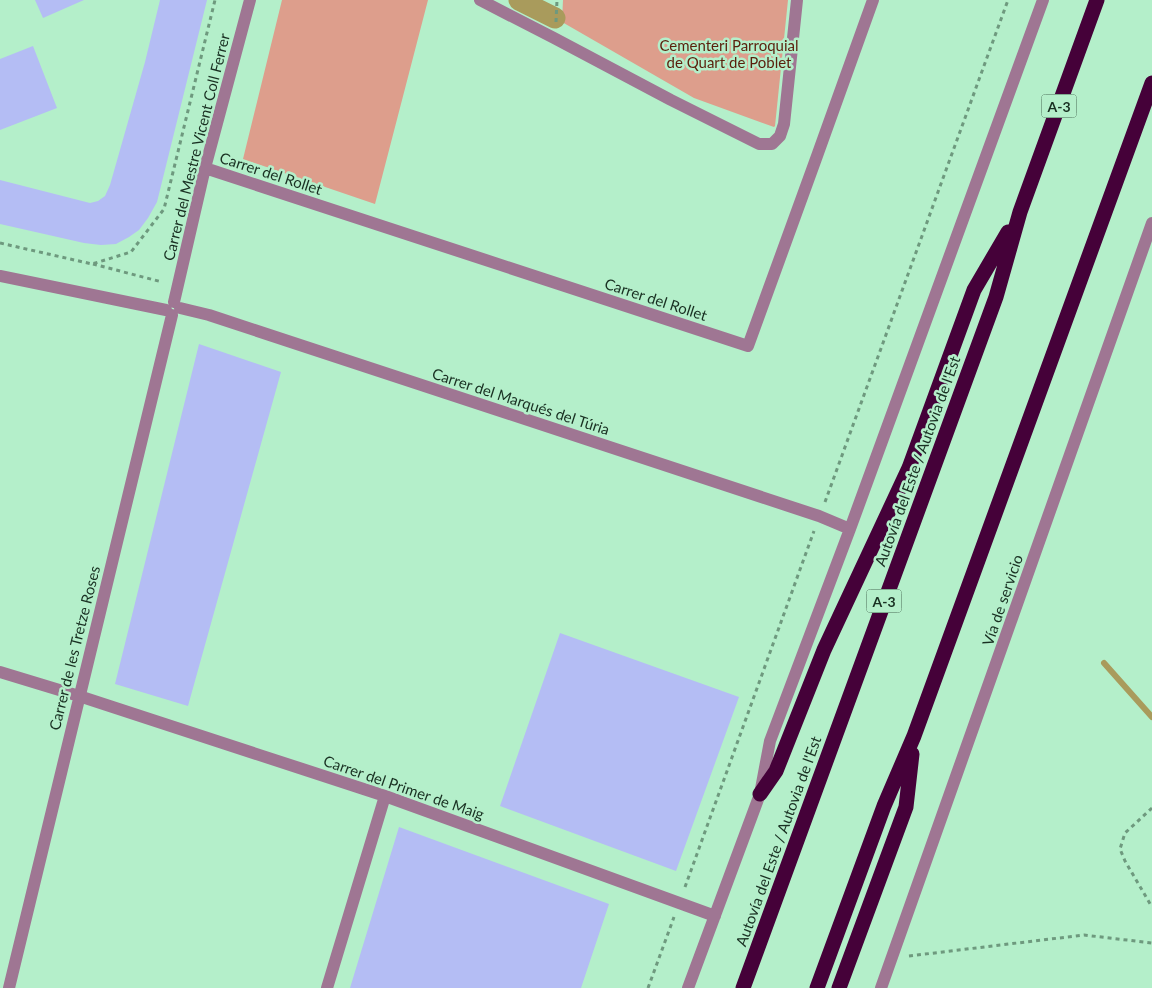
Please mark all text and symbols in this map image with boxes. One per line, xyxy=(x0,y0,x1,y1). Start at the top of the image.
street label: Carrer del Mestre Vicent Coll Ferrer xyxy=(159,31,233,263)
park label: Cementeri Parroquial de Quart de Poblet xyxy=(659,36,799,71)
road number: A-3 xyxy=(1042,94,1076,118)
street label: Carrer del Rollet xyxy=(218,148,325,198)
street label: Carrer del Rollet xyxy=(603,274,710,324)
street label: Autovía del Este / Autovia de l'Est xyxy=(871,353,964,569)
street label: Carrer del Marqués del Túria xyxy=(430,364,612,438)
street label: Vía de servicio xyxy=(978,552,1026,648)
street label: Carrer de les Tretze Roses xyxy=(45,564,103,732)
road number: A-3 xyxy=(866,590,902,612)
street label: Autovía del Este / Autovia de l'Est xyxy=(732,733,825,949)
street label: Carrer del Primer de Maig xyxy=(321,751,487,823)

